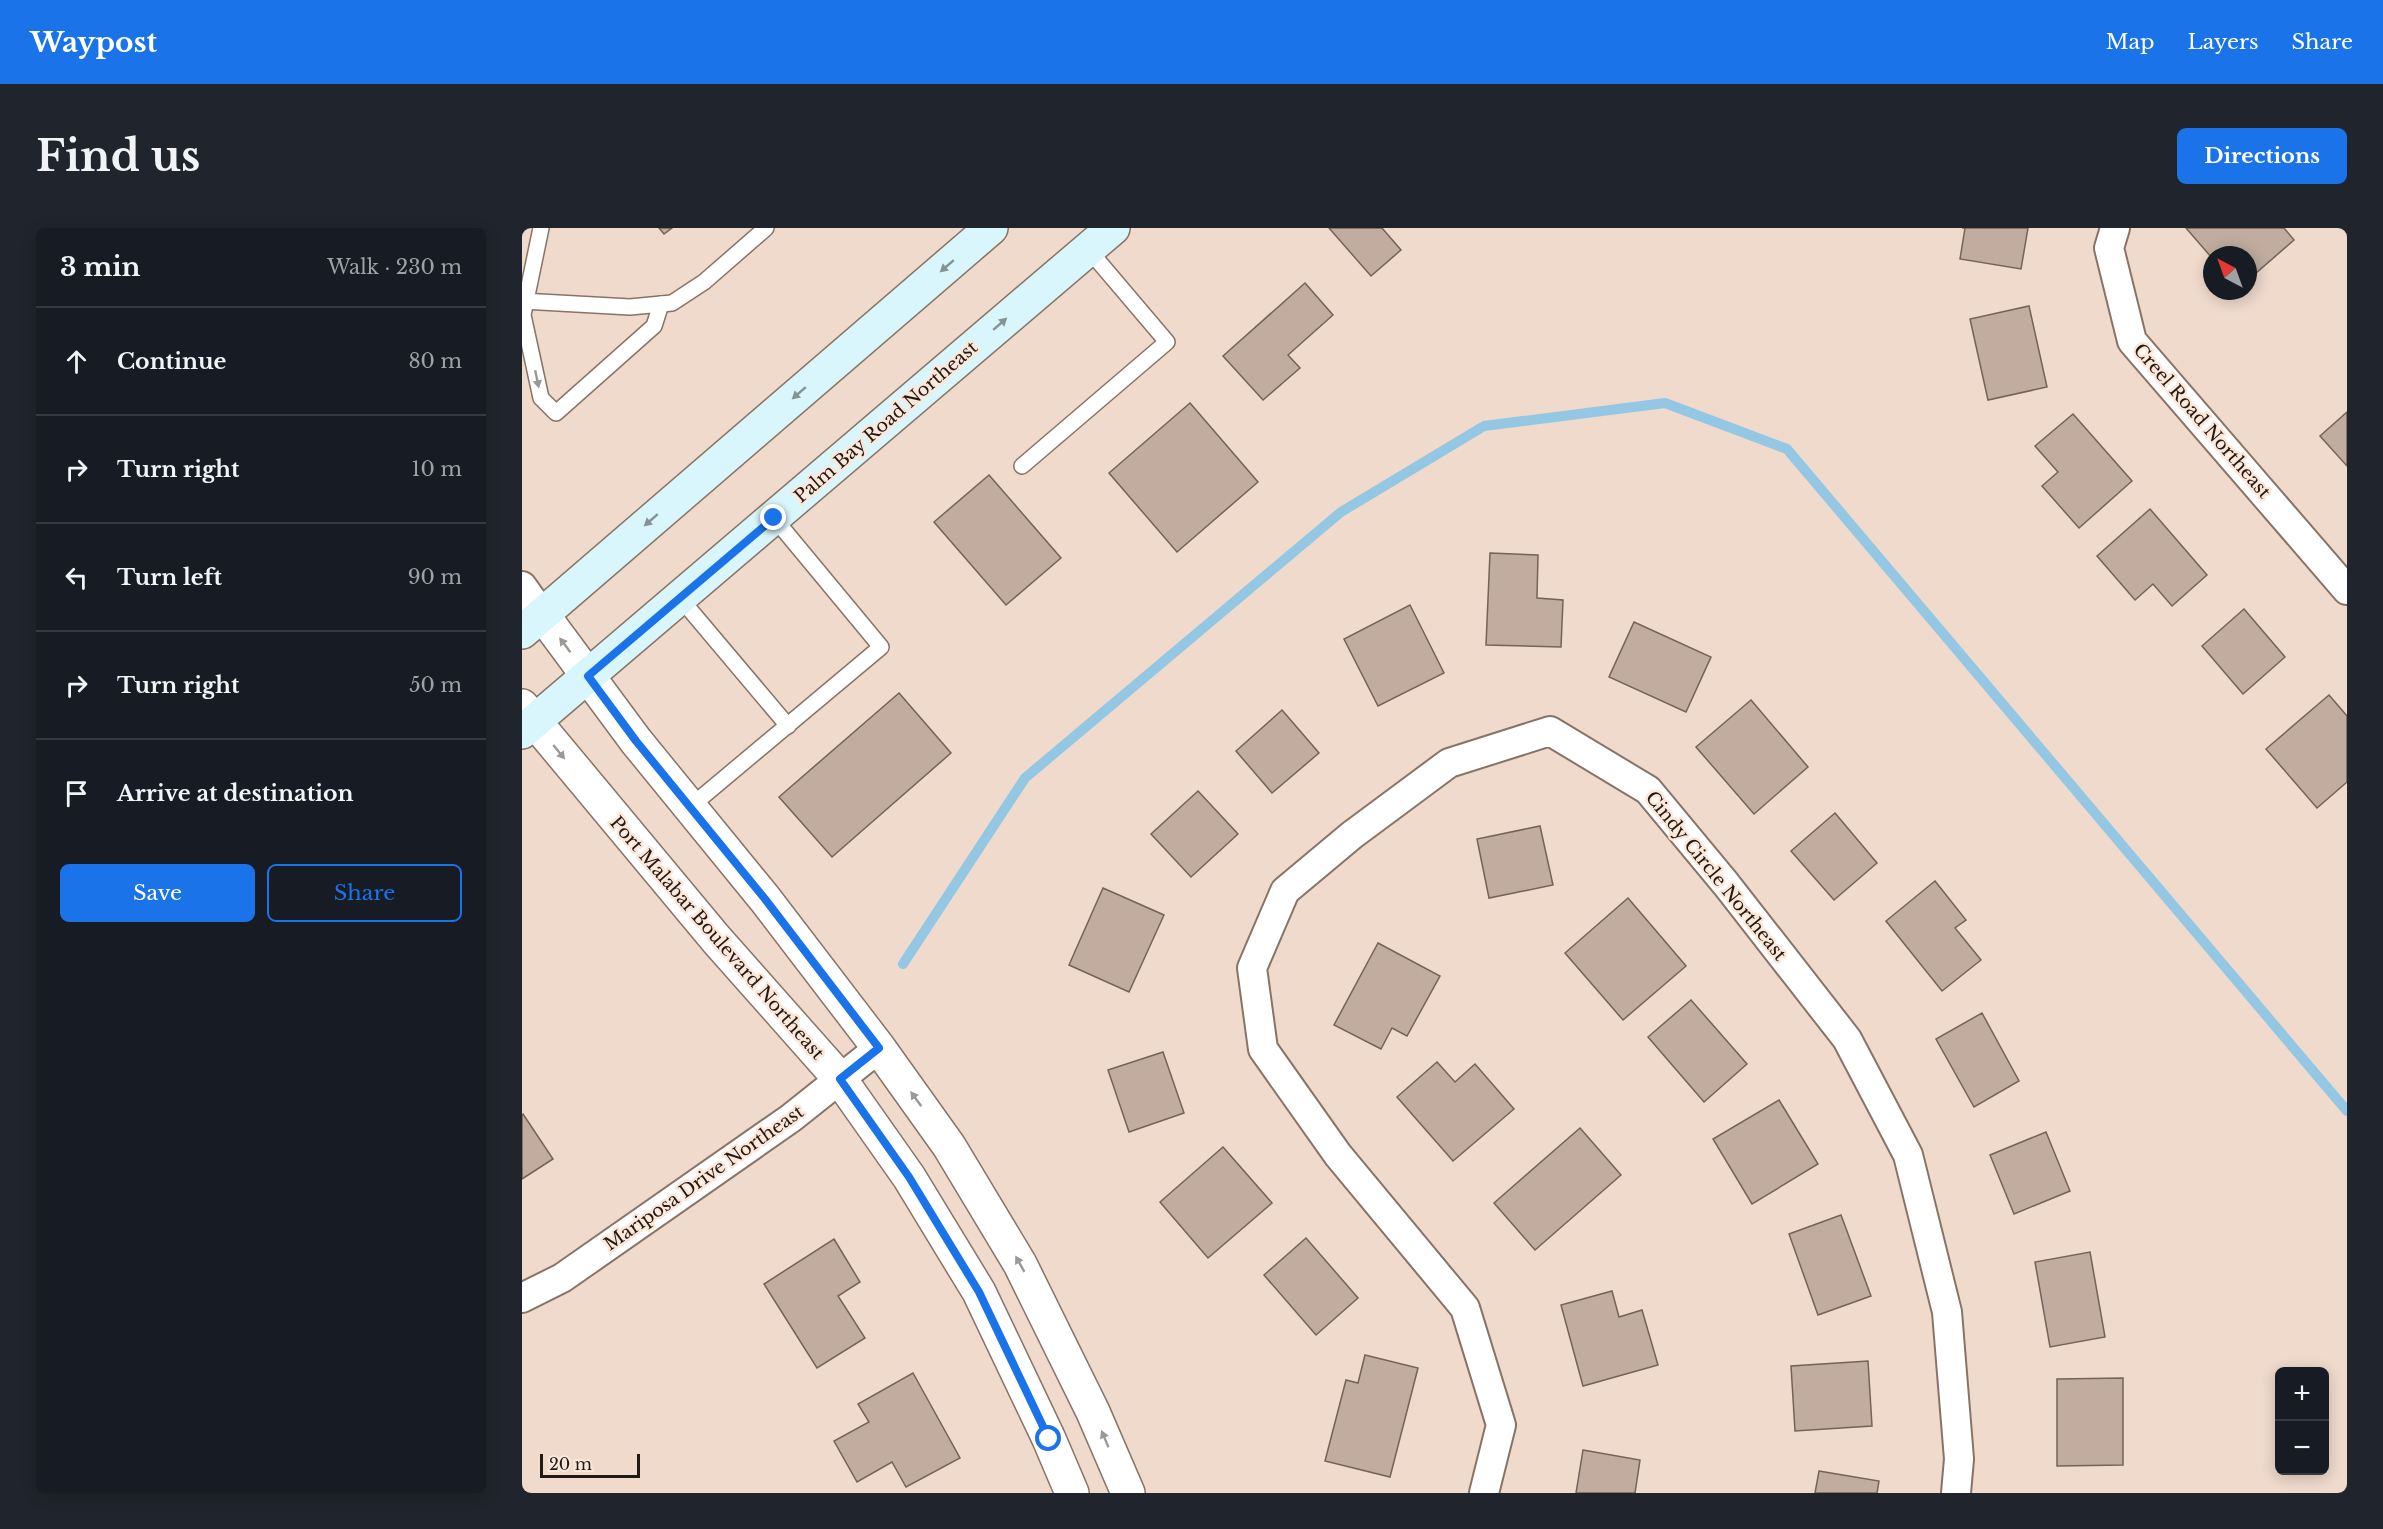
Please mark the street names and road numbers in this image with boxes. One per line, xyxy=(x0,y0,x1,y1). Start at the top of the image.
street label: Palm Bay Road Northeast xyxy=(790,336,982,508)
street label: Creel Road Northeast xyxy=(2129,339,2275,503)
street label: Cindy Circle Northeast xyxy=(1641,787,1791,965)
street label: Port Malabar Boulevard Northeast xyxy=(605,812,829,1064)
street label: Mariposa Drive Northeast xyxy=(600,1100,808,1255)

